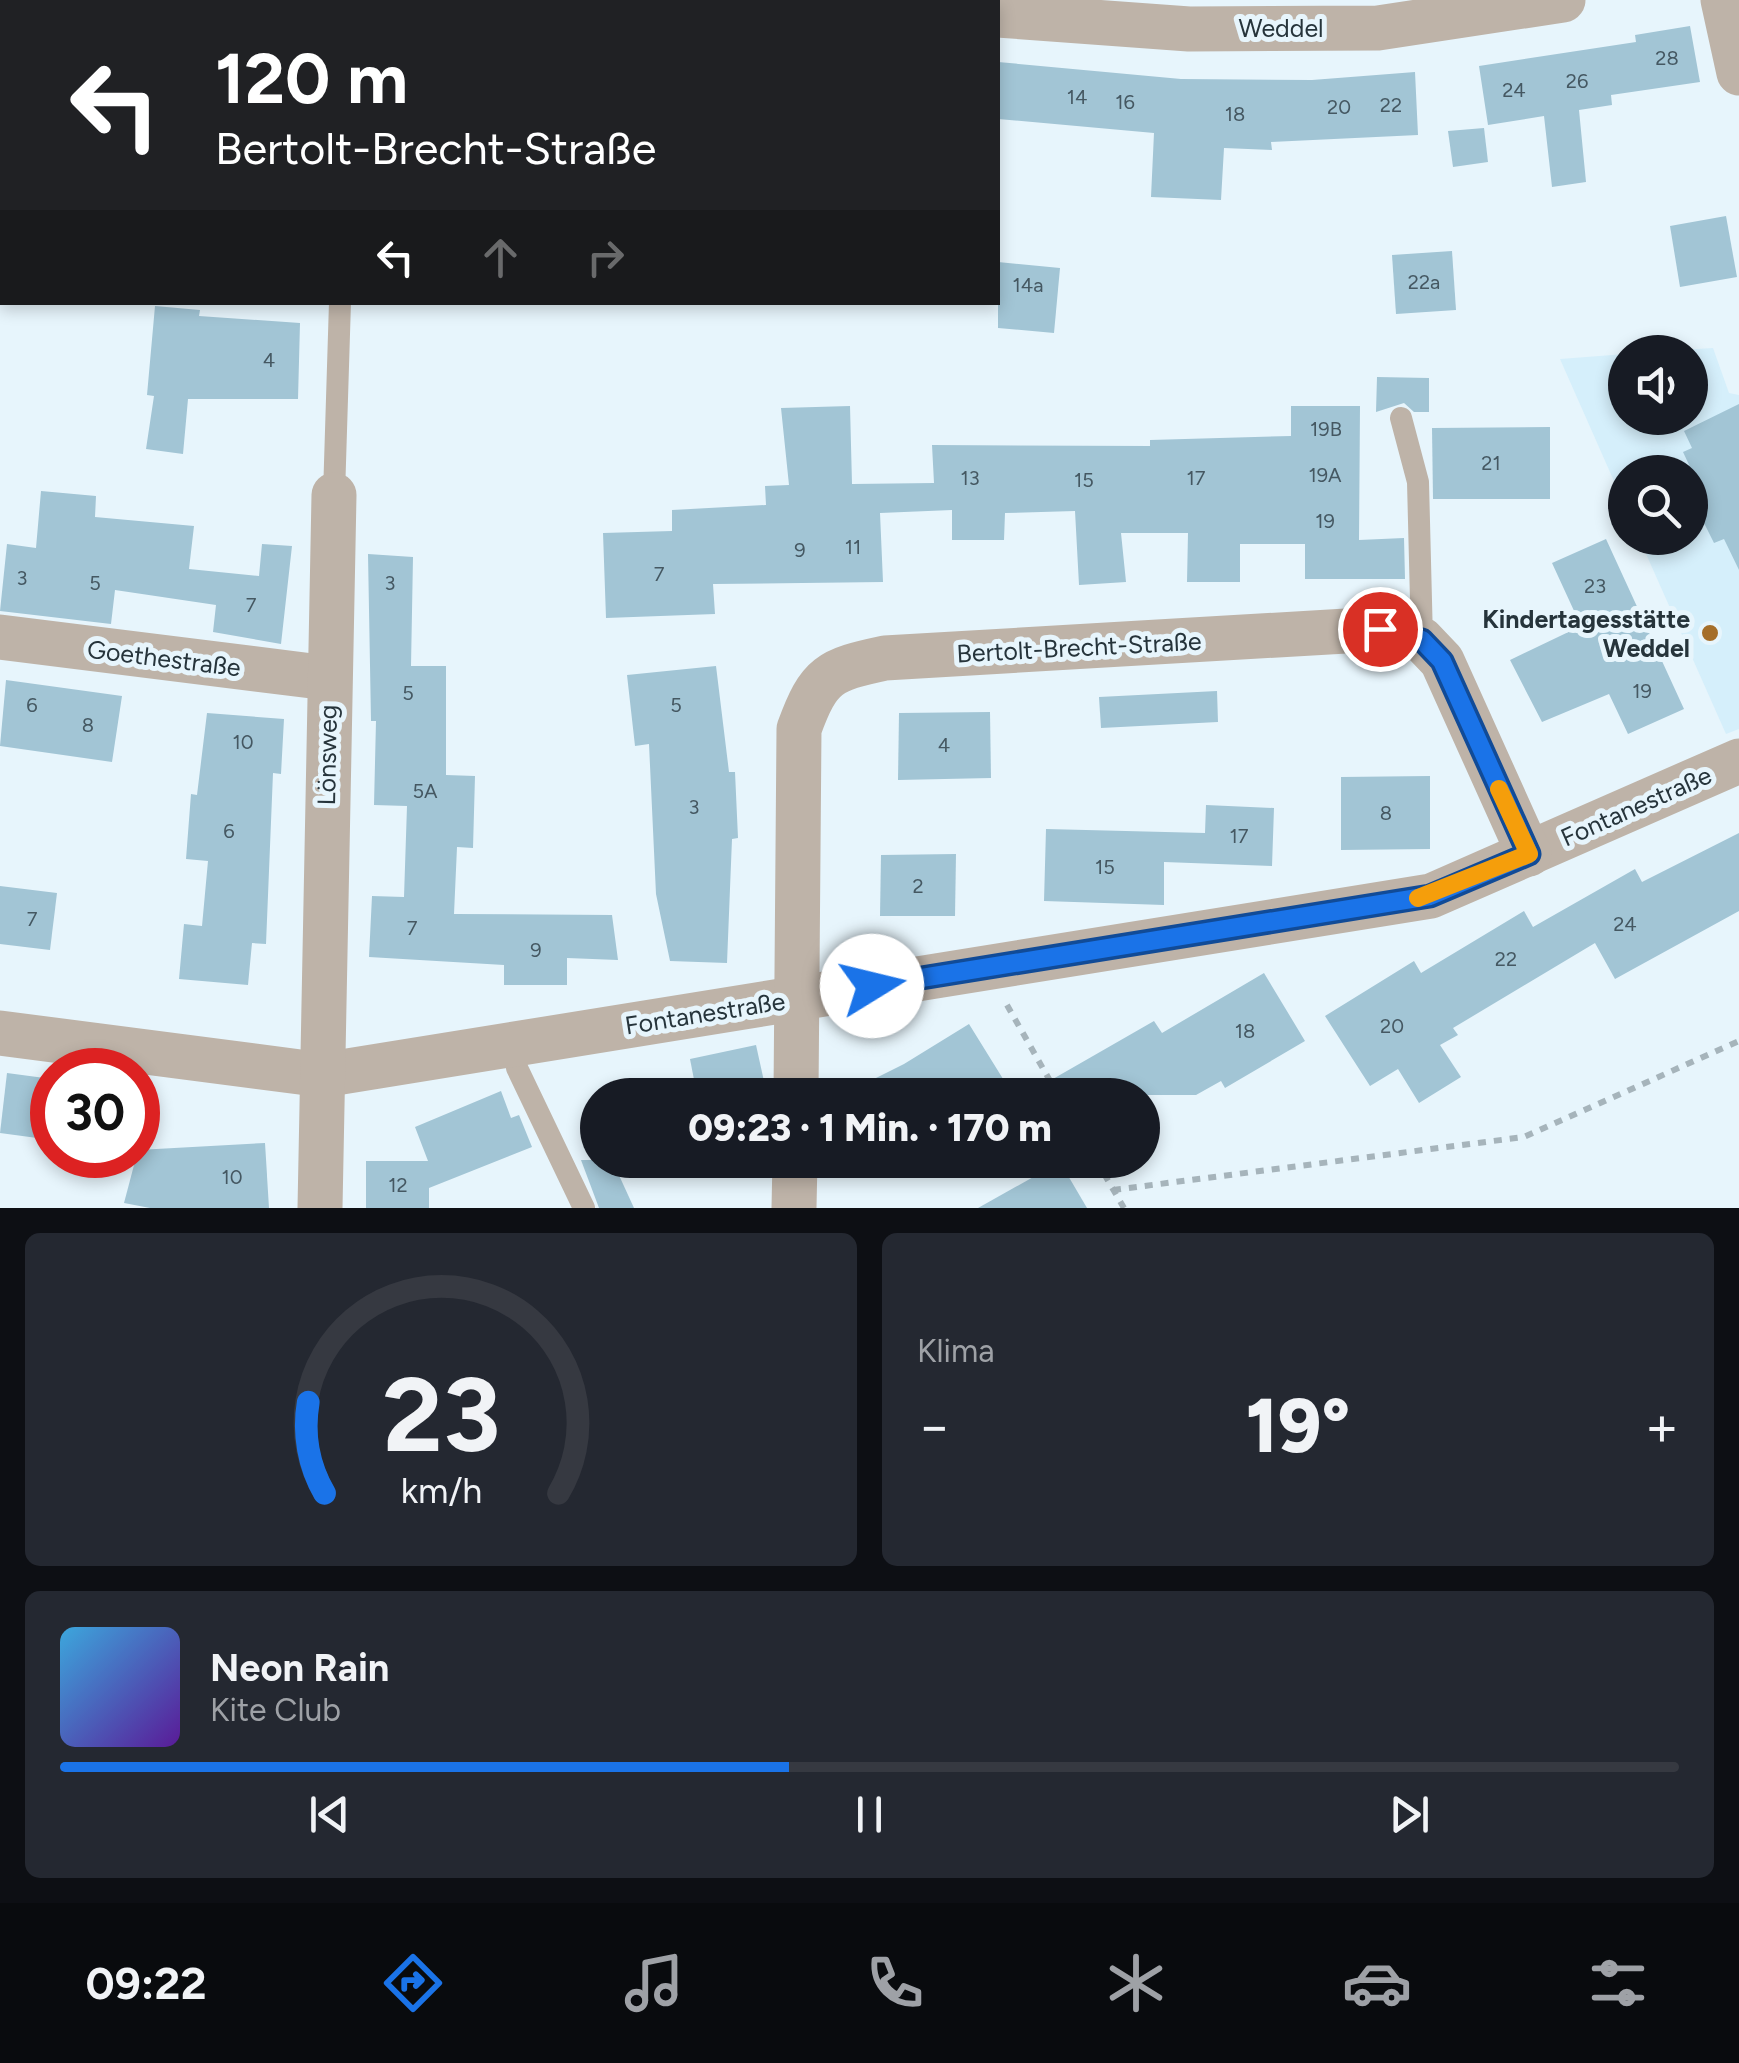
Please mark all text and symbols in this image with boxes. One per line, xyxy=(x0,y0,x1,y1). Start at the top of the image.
street label: Weddel xyxy=(1238,13,1324,43)
text: 120 m xyxy=(215,36,408,121)
icon: left xyxy=(50,40,180,170)
house number: 28 xyxy=(1655,46,1679,70)
house number: 26 xyxy=(1566,69,1588,93)
house number: 24 xyxy=(1502,78,1526,102)
house number: 14 xyxy=(1067,85,1087,109)
house number: 16 xyxy=(1115,90,1135,114)
house number: 22 xyxy=(1380,93,1402,117)
house number: 20 xyxy=(1327,95,1351,119)
house number: 18 xyxy=(1225,102,1245,126)
text: Bertolt-Brecht-Straße xyxy=(215,121,656,175)
icon: left xyxy=(368,230,423,285)
icon: ahead xyxy=(473,230,528,285)
icon: right xyxy=(578,230,633,285)
house number: 22a xyxy=(1408,270,1440,294)
house number: 14a xyxy=(1013,273,1043,297)
map controls xyxy=(1608,335,1708,555)
button: sound xyxy=(1608,335,1708,435)
house number: 4 xyxy=(263,348,275,372)
house number: 19B xyxy=(1310,417,1342,441)
house number: 21 xyxy=(1481,451,1501,475)
button: search xyxy=(1608,455,1708,555)
house number: 19A xyxy=(1308,463,1342,487)
house number: 13 xyxy=(960,466,980,490)
house number: 17 xyxy=(1187,466,1206,490)
house number: 15 xyxy=(1074,468,1094,492)
house number: 19 xyxy=(1315,509,1335,533)
house number: 11 xyxy=(845,535,861,559)
house number: 9 xyxy=(794,538,806,562)
house number: 7 xyxy=(654,562,665,586)
house number: 3 xyxy=(17,566,27,590)
house number: 5 xyxy=(89,571,101,595)
house number: 3 xyxy=(385,571,395,595)
house number: 23 xyxy=(1584,574,1606,598)
pin xyxy=(1338,587,1423,672)
house number: 7 xyxy=(246,593,257,617)
icon: arrive xyxy=(1353,602,1408,657)
place label: Kindertagesstätte Weddel xyxy=(1482,604,1690,663)
marker: Kindertagesstätte Weddel xyxy=(1699,622,1721,644)
street label: Bertolt-Brecht-Straße xyxy=(956,626,1202,668)
street label: Goethestraße xyxy=(86,634,242,682)
house number: 19 xyxy=(1632,679,1652,703)
house number: 5 xyxy=(402,681,414,705)
house number: 6 xyxy=(26,693,38,717)
house number: 5 xyxy=(670,693,682,717)
street label: Lönsweg xyxy=(311,704,343,806)
house number: 8 xyxy=(82,713,94,737)
house number: 10 xyxy=(232,730,254,754)
house number: 4 xyxy=(938,733,950,757)
street label: Fontanestraße xyxy=(1556,759,1716,853)
house number: 5A xyxy=(412,779,438,803)
house number: 3 xyxy=(689,795,699,819)
house number: 8 xyxy=(1380,801,1392,825)
house number: 6 xyxy=(223,819,235,843)
house number: 17 xyxy=(1230,824,1249,848)
house number: 15 xyxy=(1095,855,1115,879)
house number: 2 xyxy=(912,874,924,898)
house number: 7 xyxy=(27,907,38,931)
house number: 24 xyxy=(1613,912,1637,936)
house number: 7 xyxy=(407,916,418,940)
position arrow xyxy=(820,934,924,1038)
house number: 9 xyxy=(530,938,542,962)
house number: 22 xyxy=(1495,947,1517,971)
street label: Fontanestraße xyxy=(623,986,787,1040)
house number: 20 xyxy=(1380,1014,1404,1038)
house number: 18 xyxy=(1235,1019,1255,1043)
speed limit sign: 30 xyxy=(30,1048,160,1178)
text: 09:23 · 1 Min. · 170 m xyxy=(688,1105,1052,1151)
house number: 10 xyxy=(221,1165,243,1189)
house number: 12 xyxy=(388,1173,408,1197)
text: Klima xyxy=(917,1332,995,1370)
text: 23 xyxy=(382,1352,500,1477)
text: 19° xyxy=(1246,1381,1350,1471)
text: − xyxy=(917,1393,951,1459)
text: + xyxy=(1645,1393,1679,1459)
text: km/h xyxy=(400,1469,482,1512)
text: Neon Rain xyxy=(210,1645,389,1691)
text: Kite Club xyxy=(210,1691,341,1729)
icon: previous xyxy=(302,1787,357,1842)
icon: pause xyxy=(842,1787,897,1842)
icon: next xyxy=(1382,1787,1437,1842)
icon: directions xyxy=(378,1948,448,2018)
icon: music xyxy=(619,1948,689,2018)
icon: phone xyxy=(860,1948,930,2018)
icon: climate xyxy=(1101,1948,1171,2018)
icon: car xyxy=(1342,1948,1412,2018)
icon: filters xyxy=(1583,1948,1653,2018)
text: 09:22 xyxy=(86,1956,206,2010)

